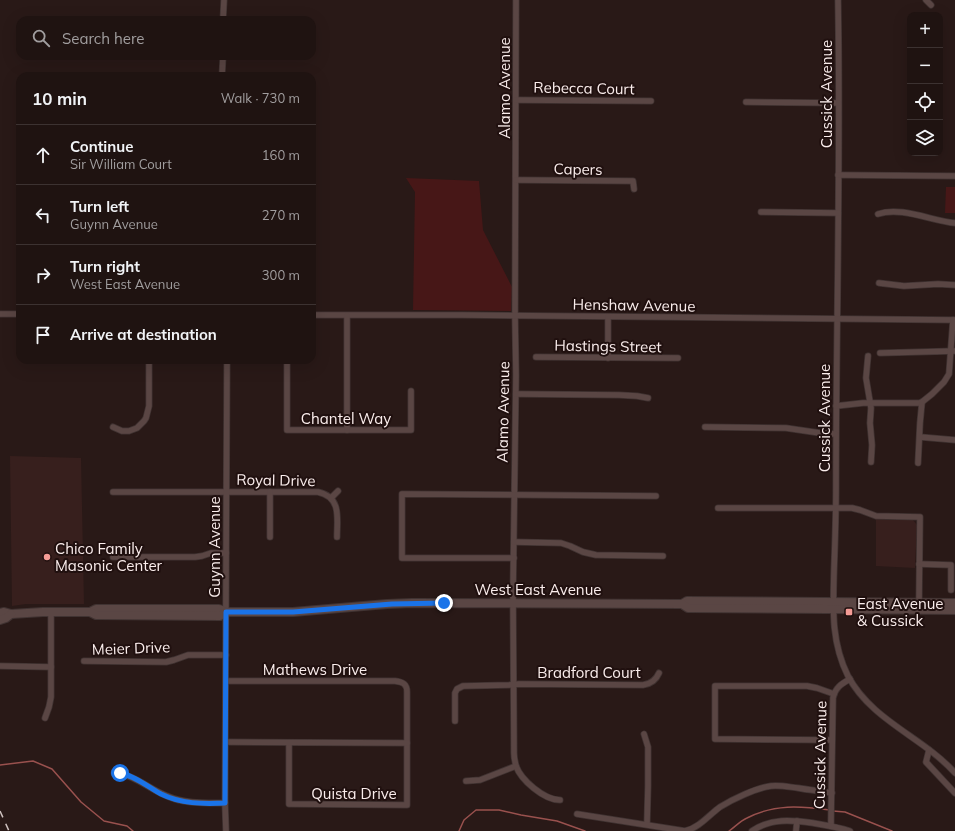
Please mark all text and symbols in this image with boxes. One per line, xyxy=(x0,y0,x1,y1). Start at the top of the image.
map controls xyxy=(907,12,943,156)
button: + xyxy=(907,12,943,48)
search box xyxy=(16,16,316,60)
icon: search xyxy=(30,27,52,49)
text: Search here xyxy=(62,29,144,48)
street label: Alamo Avenue xyxy=(495,37,514,139)
street label: Cussick Avenue xyxy=(817,40,836,148)
button: − xyxy=(907,48,943,84)
street label: Rebecca Court xyxy=(533,78,635,98)
button: locate xyxy=(907,84,943,120)
text: 10 min xyxy=(32,88,87,109)
text: Walk · 730 m xyxy=(221,90,300,106)
button: layers xyxy=(907,120,943,156)
text: Continue xyxy=(70,137,133,156)
icon: ahead xyxy=(32,144,54,166)
text: 160 m xyxy=(262,147,300,163)
text: Sir William Court xyxy=(70,156,172,172)
street label: Capers xyxy=(553,159,603,179)
text: Turn left xyxy=(70,197,129,216)
icon: left xyxy=(32,204,54,226)
text: 270 m xyxy=(262,207,300,223)
text: Guynn Avenue xyxy=(70,216,158,232)
text: Turn right xyxy=(70,257,140,276)
icon: right xyxy=(32,264,54,286)
text: 300 m xyxy=(262,267,300,283)
text: West East Avenue xyxy=(70,276,180,292)
street label: Henshaw Avenue xyxy=(572,294,696,316)
icon: arrive xyxy=(32,324,54,346)
text: Arrive at destination xyxy=(70,325,217,344)
street label: Hastings Street xyxy=(554,336,662,356)
street label: Alamo Avenue xyxy=(493,361,513,463)
street label: Cussick Avenue xyxy=(815,364,834,472)
street label: Chantel Way xyxy=(301,409,391,428)
street label: Royal Drive xyxy=(236,470,316,490)
street label: Guynn Avenue xyxy=(205,496,224,598)
place label: Chico Family Masonic Center xyxy=(55,539,163,575)
marker: Chico Family Masonic Center xyxy=(42,552,52,562)
street label: West East Avenue xyxy=(475,580,601,599)
route end xyxy=(435,594,453,612)
place label: East Avenue & Cussick xyxy=(857,594,944,630)
marker: East Avenue & Cussick xyxy=(844,607,854,617)
street label: Meier Drive xyxy=(92,637,170,659)
street label: Mathews Drive xyxy=(263,660,367,679)
street label: Bradford Court xyxy=(537,663,641,682)
street label: Cussick Avenue xyxy=(810,701,830,809)
route start xyxy=(111,764,129,782)
street label: Quista Drive xyxy=(311,784,397,803)

